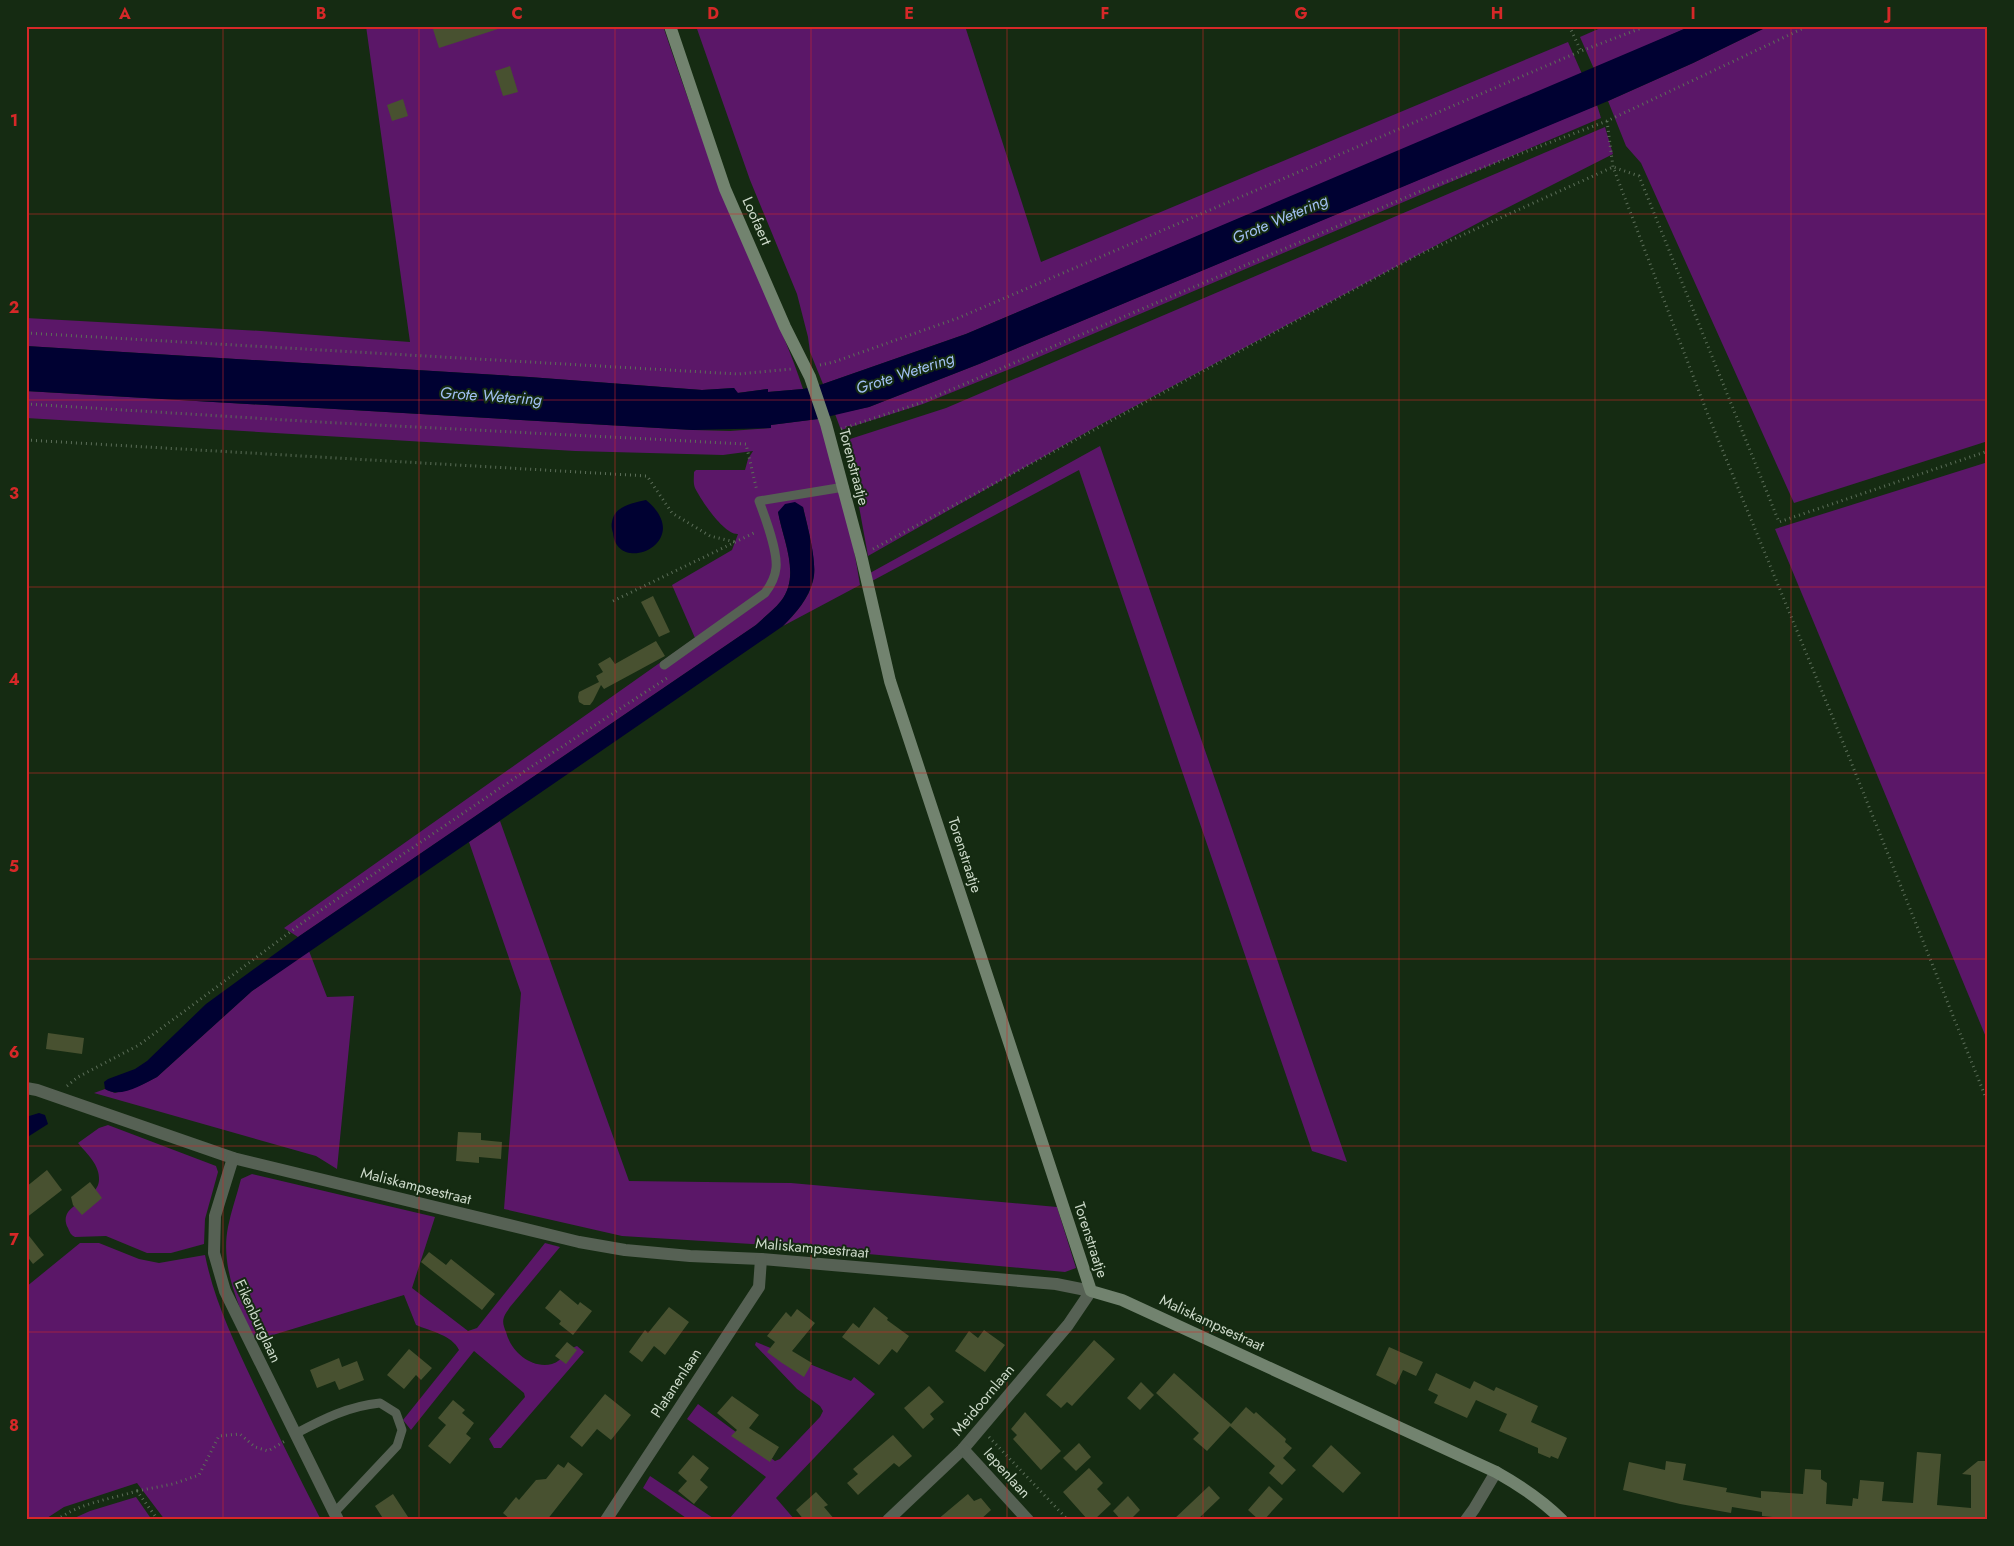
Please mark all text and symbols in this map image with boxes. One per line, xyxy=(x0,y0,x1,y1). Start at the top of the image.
text: A xyxy=(118,2,131,25)
text: B xyxy=(316,2,326,25)
text: C xyxy=(511,2,523,25)
text: D xyxy=(707,2,719,25)
text: E xyxy=(904,2,914,25)
text: F xyxy=(1101,2,1109,25)
text: G xyxy=(1294,2,1308,25)
text: H xyxy=(1491,2,1503,25)
text: I xyxy=(1690,2,1696,25)
text: J xyxy=(1883,2,1892,25)
text: 1 xyxy=(10,109,18,132)
water label: Grote Wetering xyxy=(1228,188,1332,250)
street label: Loofaert xyxy=(737,193,778,249)
text: 2 xyxy=(9,296,19,319)
water label: Grote Wetering xyxy=(853,346,957,400)
water label: Grote Wetering xyxy=(439,381,543,411)
street label: Torenstraatje xyxy=(833,426,875,508)
text: 3 xyxy=(9,482,19,505)
text: 4 xyxy=(8,668,20,691)
street label: Torenstraatje xyxy=(942,814,988,896)
text: 5 xyxy=(9,855,19,878)
text: 6 xyxy=(9,1041,19,1064)
street label: Maliskampsestraat xyxy=(358,1162,474,1210)
street label: Torenstraatje xyxy=(1068,1199,1114,1281)
text: 7 xyxy=(9,1228,19,1251)
street label: Maliskampsestraat xyxy=(755,1232,870,1264)
street label: Eikenburglaan xyxy=(229,1276,287,1366)
street label: Maliskampsestraat xyxy=(1156,1289,1268,1357)
street label: Platanenlaan xyxy=(645,1344,707,1422)
street label: Meidoornlaan xyxy=(946,1359,1020,1441)
text: 8 xyxy=(9,1414,19,1437)
street label: Iepenlaan xyxy=(978,1443,1036,1503)

